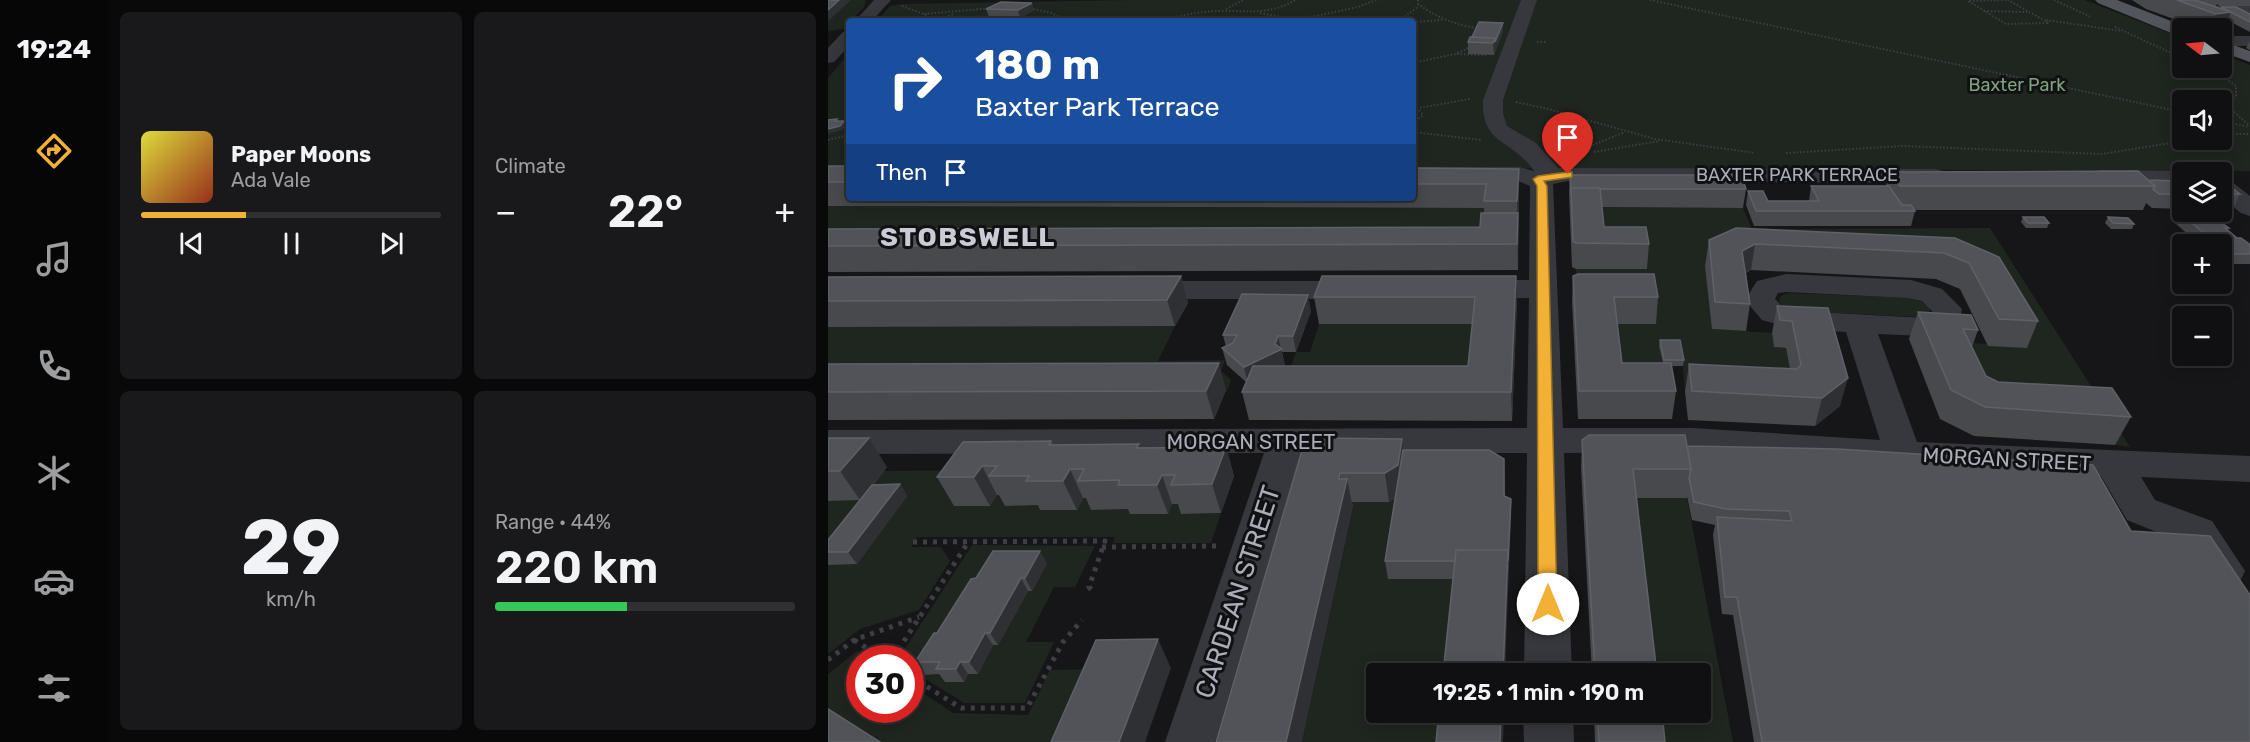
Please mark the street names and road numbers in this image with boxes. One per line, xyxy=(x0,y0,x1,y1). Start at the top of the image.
street label: BAXTER PARK TERRACE xyxy=(1696,164,1898,186)
street label: MORGAN STREET xyxy=(1167,429,1335,454)
street label: MORGAN STREET xyxy=(1922,442,2092,476)
street label: CARDEAN STREET xyxy=(1189,482,1287,702)

